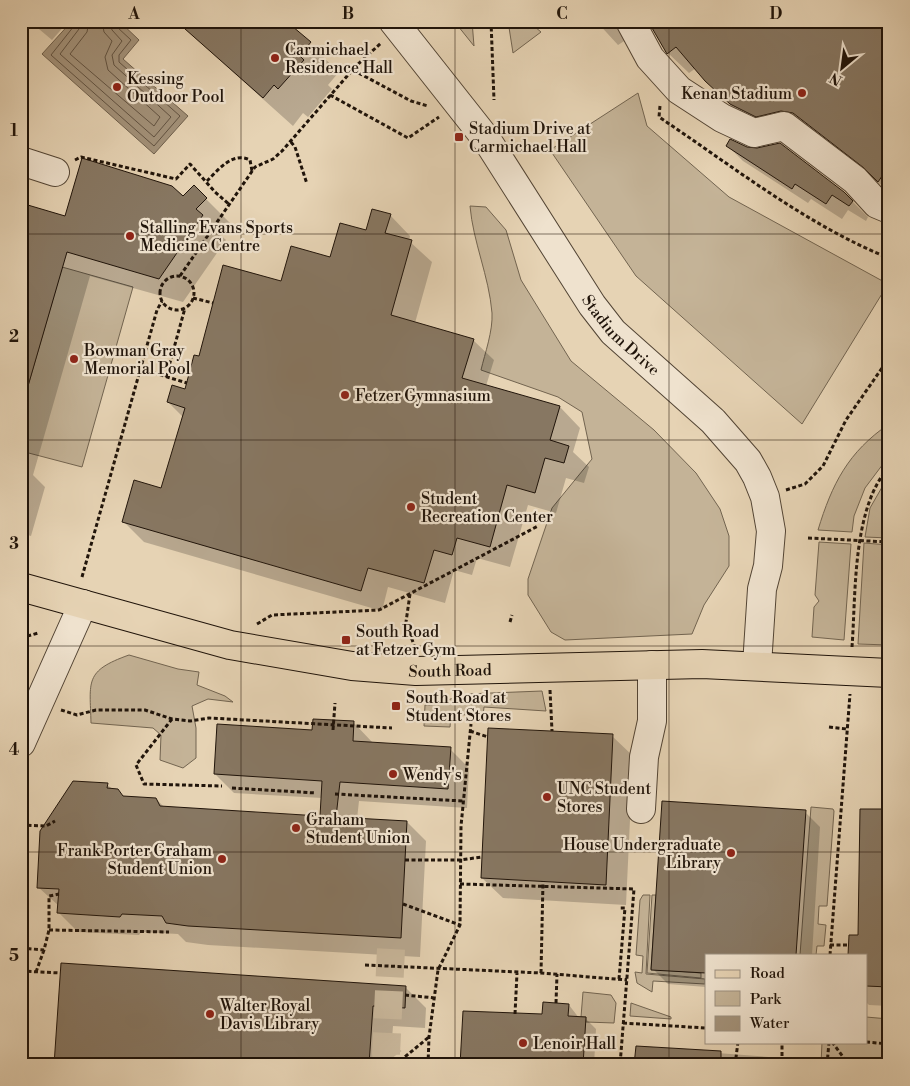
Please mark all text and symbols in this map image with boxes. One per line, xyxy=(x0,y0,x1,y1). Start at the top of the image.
text: A xyxy=(127,4,140,24)
text: B xyxy=(342,4,354,24)
text: C xyxy=(556,4,568,24)
text: D xyxy=(770,4,783,24)
place label: Carmichael Residence Hall xyxy=(285,40,393,78)
north arrow xyxy=(818,42,868,92)
marker: Carmichael Residence Hall xyxy=(269,52,281,64)
text: N xyxy=(827,68,845,89)
place label: Kessing Outdoor Pool xyxy=(127,69,224,107)
marker: Kessing Outdoor Pool xyxy=(111,81,123,93)
place label: Kenan Stadium xyxy=(681,84,792,104)
marker: Kenan Stadium xyxy=(796,87,808,99)
place label: Stadium Drive at Carmichael Hall xyxy=(469,119,591,157)
text: 1 xyxy=(10,121,18,141)
marker: Stadium Drive at Carmichael Hall xyxy=(453,131,465,143)
place label: Stalling Evans Sports Medicine Centre xyxy=(140,218,293,256)
marker: Stalling Evans Sports Medicine Centre xyxy=(124,230,136,242)
street label: Stadium Drive xyxy=(577,291,664,380)
text: 2 xyxy=(9,327,19,347)
place label: Bowman Gray Memorial Pool xyxy=(83,341,191,379)
marker: Bowman Gray Memorial Pool xyxy=(68,353,80,365)
place label: Fetzer Gymnasium xyxy=(355,386,491,406)
marker: Fetzer Gymnasium xyxy=(339,389,351,401)
place label: Student Recreation Center xyxy=(421,489,553,527)
marker: Student Recreation Center xyxy=(405,501,417,513)
text: 3 xyxy=(9,534,19,554)
place label: South Road at Fetzer Gym xyxy=(356,622,456,660)
marker: South Road at Fetzer Gym xyxy=(340,634,352,646)
street label: South Road xyxy=(408,660,492,682)
place label: South Road at Student Stores xyxy=(406,688,511,726)
marker: South Road at Student Stores xyxy=(390,700,402,712)
text: 4 xyxy=(9,740,20,760)
place label: Wendy's xyxy=(402,765,462,785)
marker: Wendy's xyxy=(387,768,399,780)
place label: UNC Student Stores xyxy=(557,779,651,817)
marker: UNC Student Stores xyxy=(541,791,553,803)
place label: Graham Student Union xyxy=(306,810,411,848)
marker: Graham Student Union xyxy=(290,822,302,834)
place label: House Undergraduate Library xyxy=(563,835,721,873)
place label: Frank Porter Graham Student Union xyxy=(57,841,212,879)
marker: House Undergraduate Library xyxy=(725,847,737,859)
marker: Frank Porter Graham Student Union xyxy=(216,853,228,865)
text: 5 xyxy=(9,946,19,966)
legend xyxy=(705,954,868,1044)
text: Road xyxy=(750,964,785,983)
text: Park xyxy=(750,990,782,1009)
place label: Walter Royal Davis Library xyxy=(219,996,319,1034)
marker: Walter Royal Davis Library xyxy=(204,1008,216,1020)
text: Water xyxy=(749,1014,790,1033)
place label: Lenoir Hall xyxy=(533,1034,616,1054)
marker: Lenoir Hall xyxy=(517,1037,529,1049)

